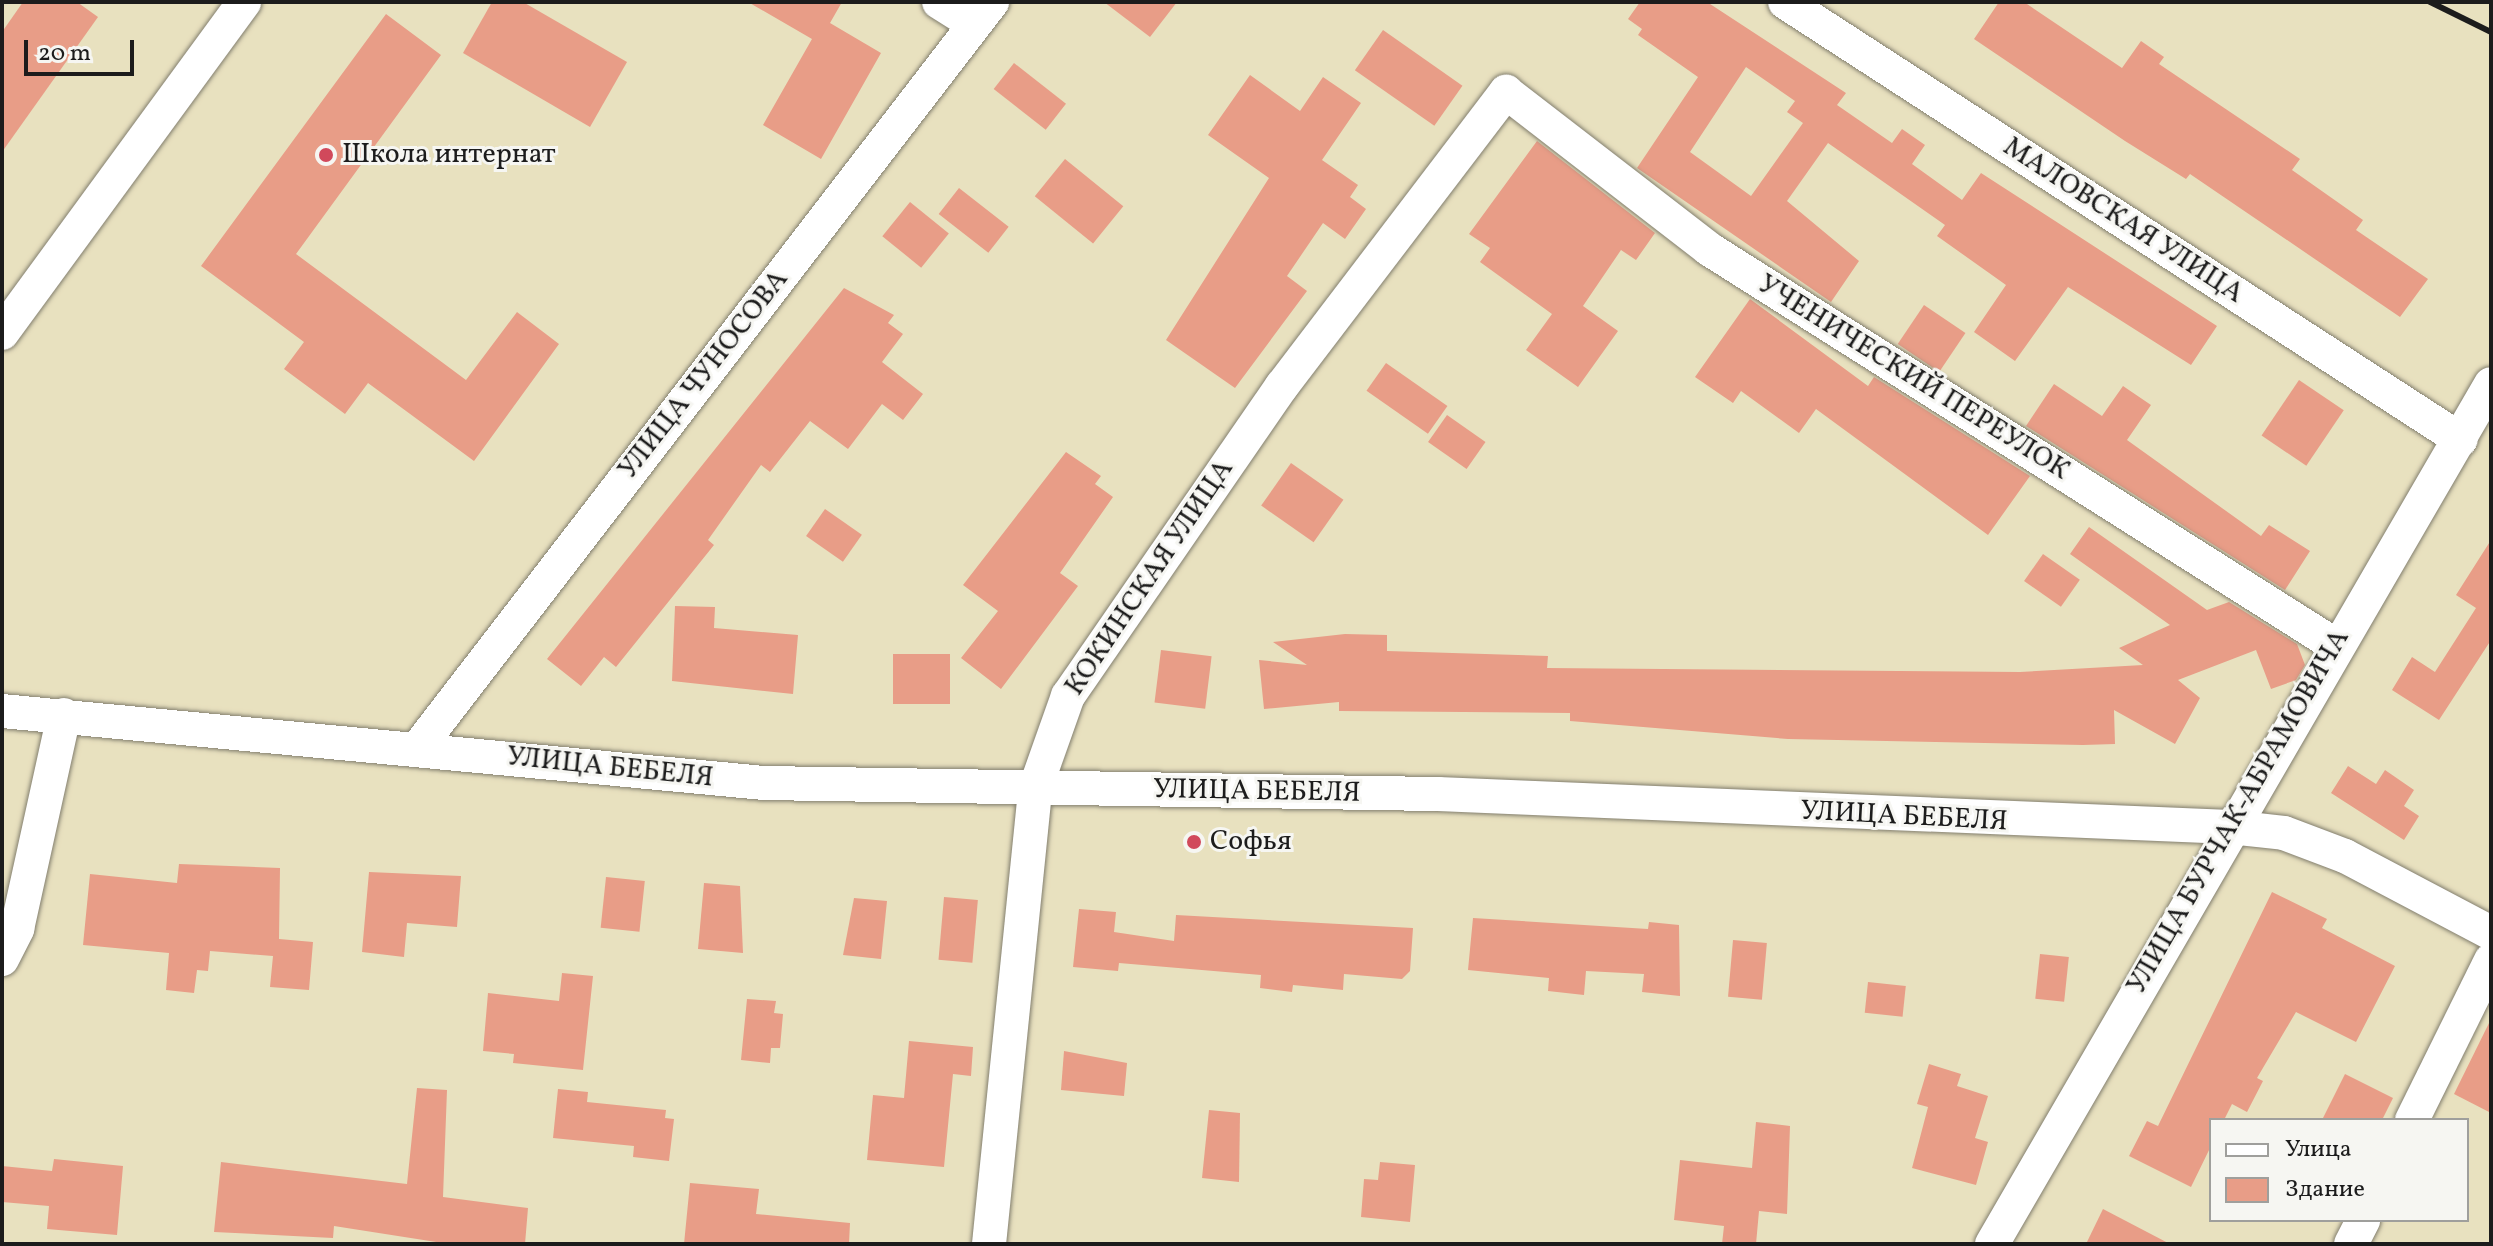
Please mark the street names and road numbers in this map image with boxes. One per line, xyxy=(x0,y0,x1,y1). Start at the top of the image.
street label: МАЛОВСКАЯ УЛИЦА xyxy=(1996,131,2250,311)
street label: УЛИЦА ЧУНОСОВА xyxy=(612,264,796,486)
street label: УЧЕНИЧЕСКИЙ ПЕРЕУЛОК xyxy=(1751,268,2075,488)
street label: КОКИНСКАЯ УЛИЦА xyxy=(1059,454,1241,702)
street label: УЛИЦА БУРЧАК-АБРАМОВИЧА xyxy=(2120,624,2358,1000)
street label: УЛИЦА БЕБЕЛЯ xyxy=(505,740,715,796)
street label: УЛИЦА БЕБЕЛЯ xyxy=(1153,773,1361,811)
street label: УЛИЦА БЕБЕЛЯ xyxy=(1799,795,2009,839)

